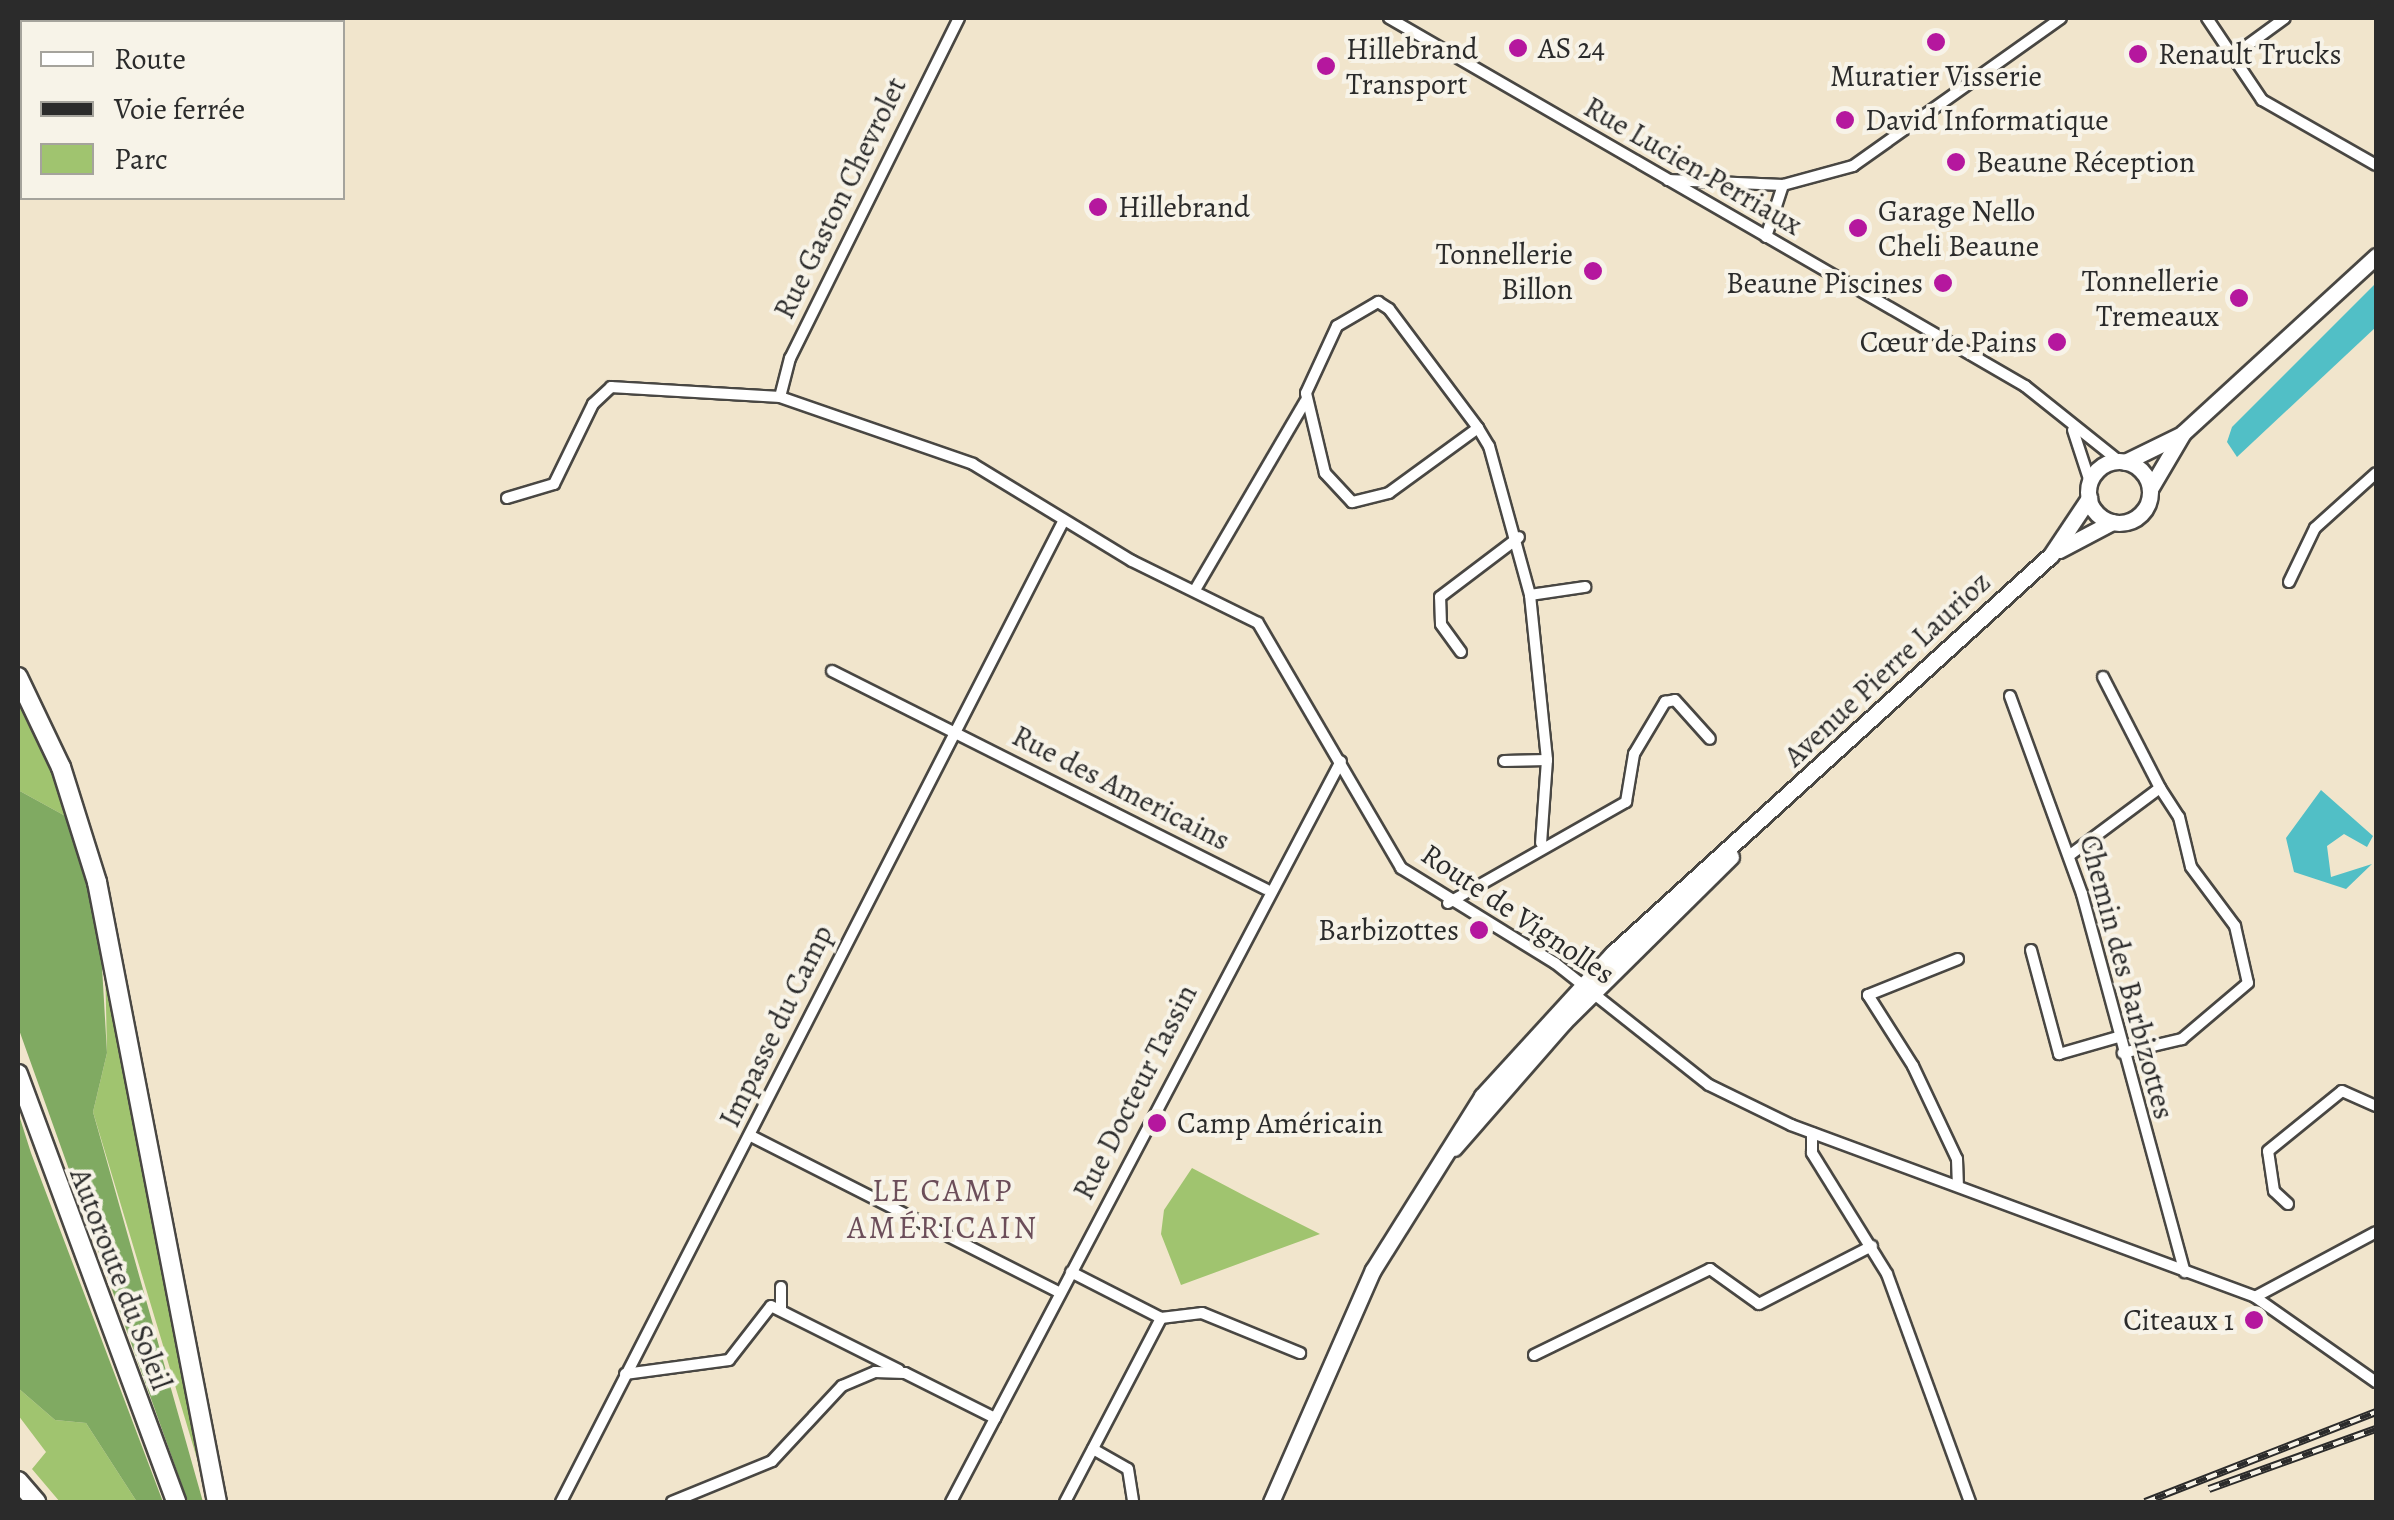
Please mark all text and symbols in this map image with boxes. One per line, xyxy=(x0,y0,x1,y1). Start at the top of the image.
legend xyxy=(20,20,345,200)
place label: AS 24 xyxy=(1538,30,1605,66)
place label: Hillebrand Transport xyxy=(1346,31,1478,102)
marker: Muratier Visserie xyxy=(1925,31,1947,53)
place label: Renault Trucks xyxy=(2158,36,2342,72)
marker: AS 24 xyxy=(1507,37,1529,59)
text: Route xyxy=(114,39,186,79)
marker: Renault Trucks xyxy=(2127,43,2149,65)
marker: Hillebrand Transport xyxy=(1315,55,1337,77)
place label: Muratier Visserie xyxy=(1830,58,2042,94)
street label: Rue Gaston Chevrolet xyxy=(766,71,914,325)
text: Voie ferrée xyxy=(114,89,245,129)
street label: Rue Lucien Perriaux xyxy=(1577,89,1809,243)
place label: David Informatique xyxy=(1865,102,2109,138)
marker: David Informatique xyxy=(1834,109,1856,131)
text: Parc xyxy=(114,139,168,179)
place label: Beaune Réception xyxy=(1976,144,2195,180)
marker: Beaune Réception xyxy=(1945,151,1967,173)
place label: Hillebrand xyxy=(1118,189,1250,225)
place label: Garage Nello Cheli Beaune xyxy=(1878,193,2039,264)
marker: Hillebrand xyxy=(1087,196,1109,218)
marker: Garage Nello Cheli Beaune xyxy=(1847,217,1869,239)
place label: Tonnellerie Billon xyxy=(1436,236,1573,306)
marker: Tonnellerie Billon xyxy=(1582,260,1604,282)
place label: Tonnellerie Tremeaux xyxy=(2082,263,2219,334)
place label: Beaune Piscines xyxy=(1726,265,1923,301)
marker: Beaune Piscines xyxy=(1932,272,1954,294)
marker: Tonnellerie Tremeaux xyxy=(2228,287,2250,309)
place label: Cœur de Pains xyxy=(1860,324,2037,360)
marker: Cœur de Pains xyxy=(2046,331,2068,353)
street label: Avenue Pierre Laurioz xyxy=(1776,564,1998,774)
street label: Rue des Americains xyxy=(1006,718,1236,858)
street label: Chemin des Barbizottes xyxy=(2072,831,2182,1123)
street label: Route de Vignolles xyxy=(1414,836,1622,992)
place label: Barbizottes xyxy=(1318,912,1459,948)
street label: Impasse du Camp xyxy=(711,919,841,1133)
marker: Barbizottes xyxy=(1468,919,1490,941)
street label: Rue Docteur Tassin xyxy=(1065,978,1205,1206)
place label: Camp Américain xyxy=(1177,1105,1383,1141)
marker: Camp Américain xyxy=(1146,1112,1168,1134)
street label: Autoroute du Soleil xyxy=(62,1163,180,1395)
district label: LE CAMP AMÉRICAIN xyxy=(847,1172,1039,1247)
place label: Citeaux 1 xyxy=(2123,1302,2234,1338)
marker: Citeaux 1 xyxy=(2243,1309,2265,1331)

